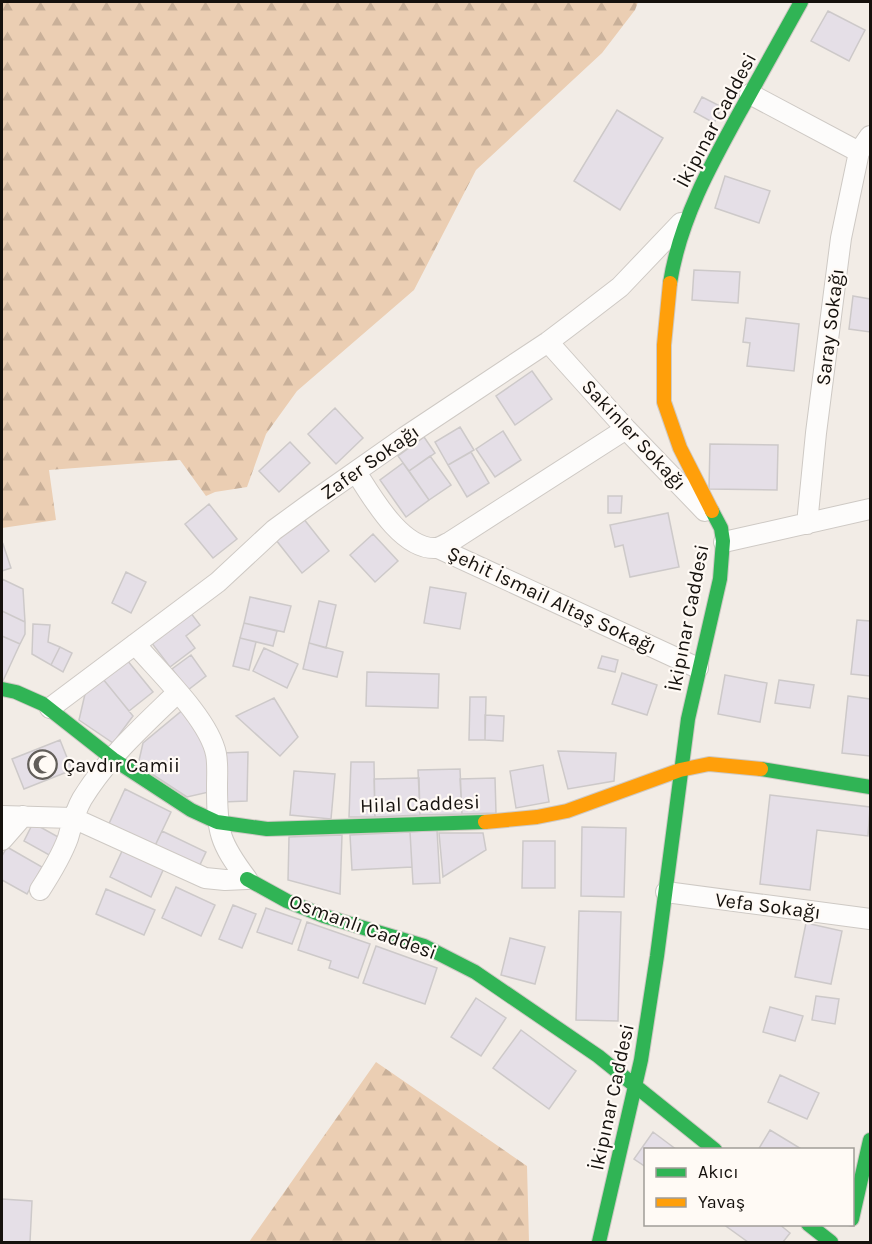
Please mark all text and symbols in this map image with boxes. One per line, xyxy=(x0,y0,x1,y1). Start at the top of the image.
street label: İkipınar Caddesi xyxy=(671,49,761,191)
street label: Saray Sokağı xyxy=(811,267,849,387)
street label: Sakinler Sokağı xyxy=(577,375,691,495)
street label: Zafer Sokağı xyxy=(317,420,423,504)
street label: Şehit İsmail Altaş Sokağı xyxy=(444,541,660,659)
street label: İkipınar Caddesi xyxy=(662,543,714,693)
mosque icon: Çavdır Camii xyxy=(26,749,58,781)
place label: Çavdır Camii xyxy=(63,754,180,777)
street label: Hilal Caddesi xyxy=(360,790,480,818)
street label: Vefa Sokağı xyxy=(714,888,822,924)
street label: Osmanlı Caddesi xyxy=(286,890,440,964)
street label: İkipınar Caddesi xyxy=(585,1022,639,1172)
legend xyxy=(644,1148,854,1226)
text: Akıcı xyxy=(698,1161,739,1183)
text: Yavaş xyxy=(698,1191,745,1213)

